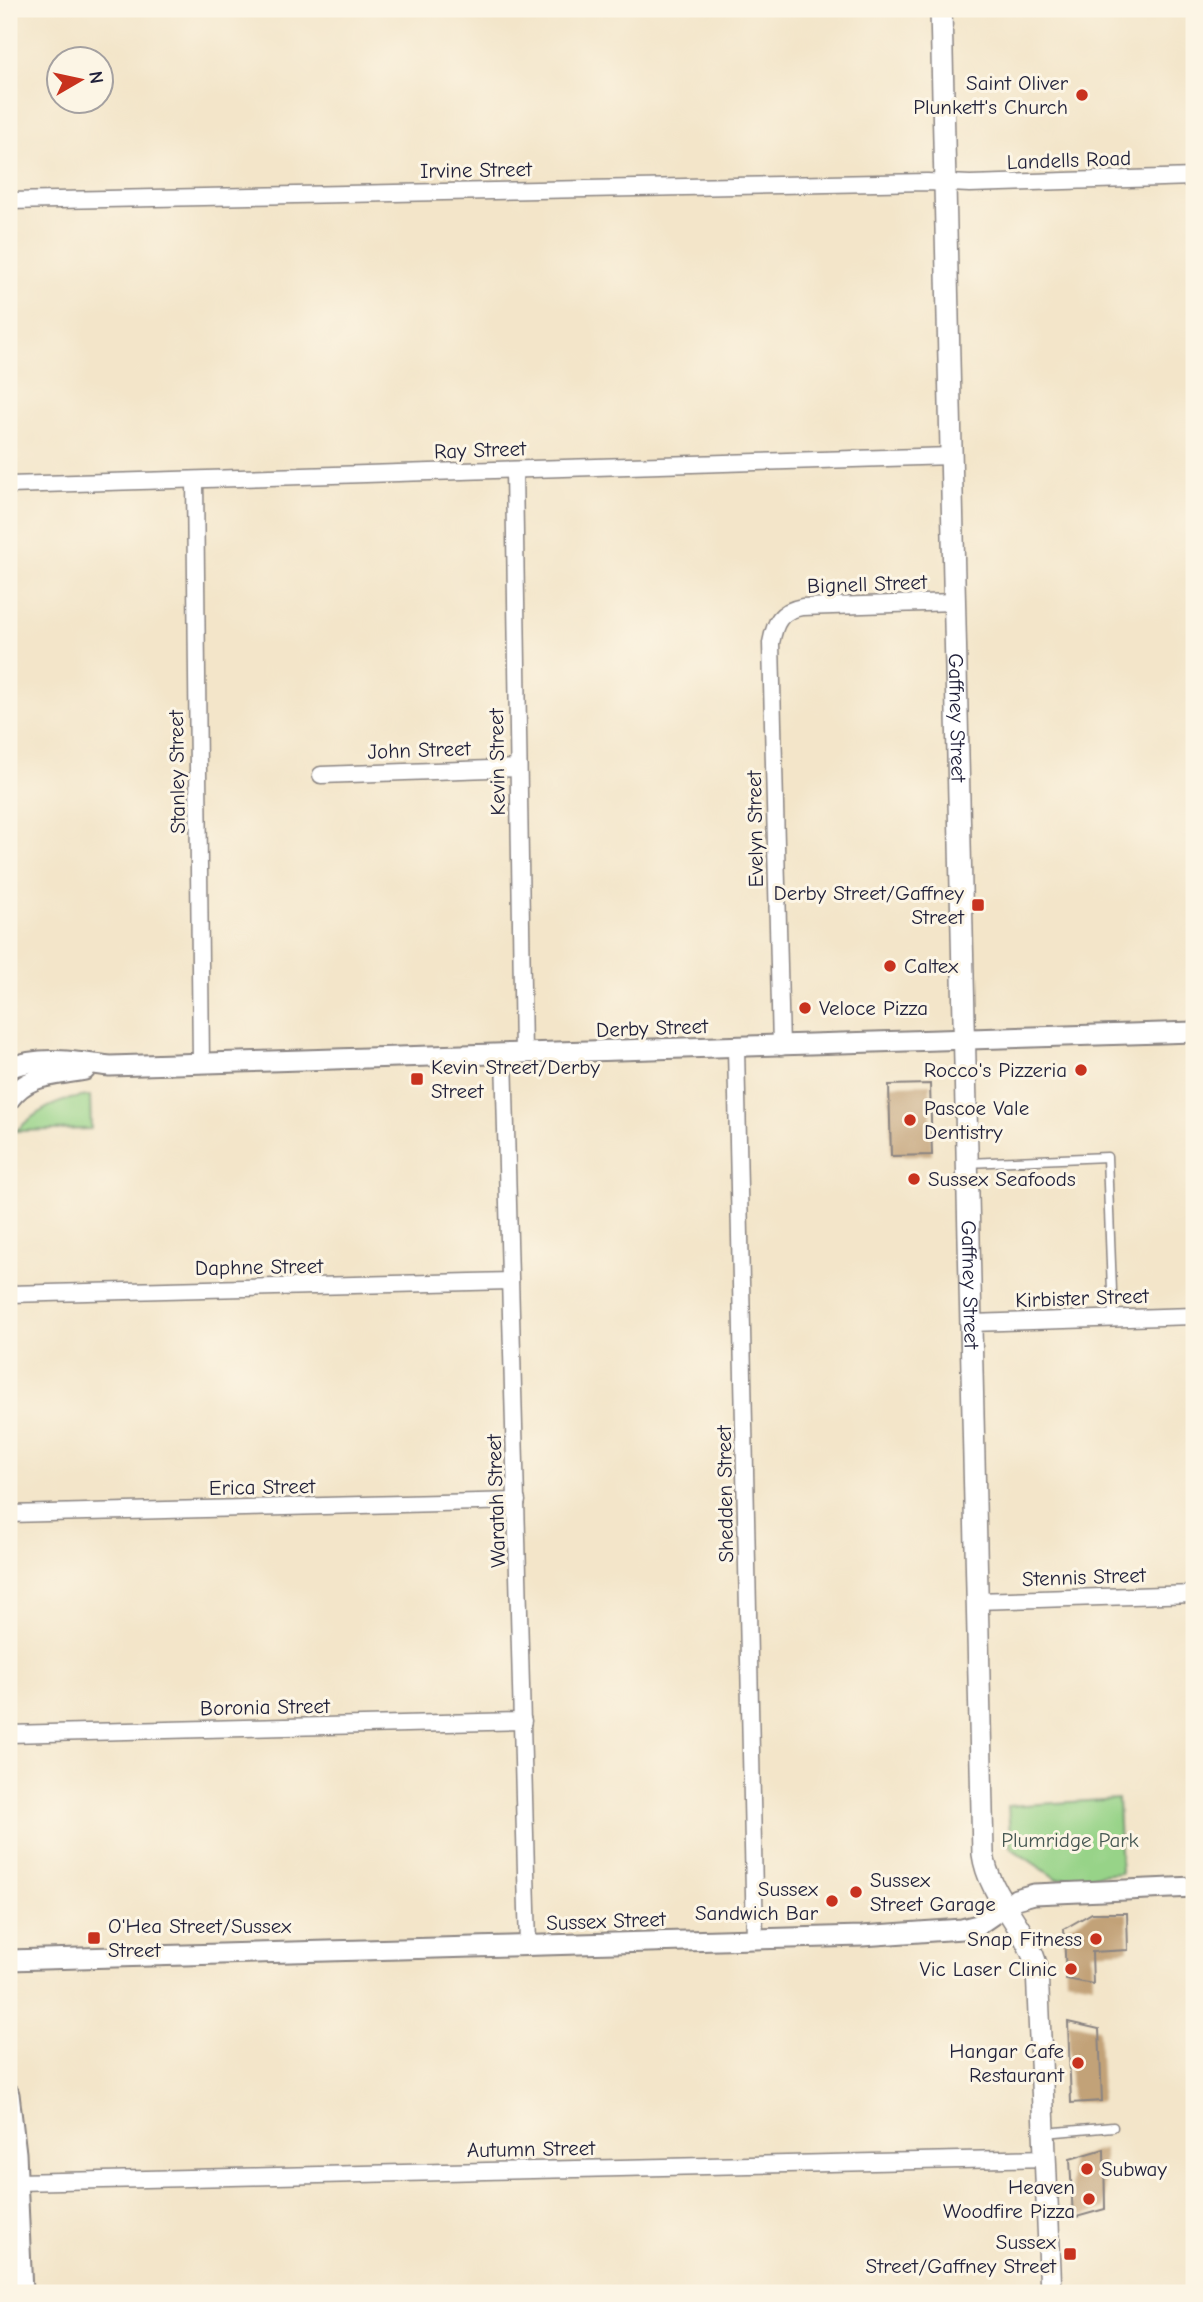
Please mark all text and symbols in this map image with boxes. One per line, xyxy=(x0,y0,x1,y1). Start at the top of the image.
north arrow xyxy=(46,46,116,116)
text: N xyxy=(84,70,108,85)
place label: Saint Oliver Plunkett's Church xyxy=(913,71,1069,119)
marker: Saint Oliver Plunkett's Church xyxy=(1074,87,1090,103)
street label: Landells Road xyxy=(1006,146,1132,174)
street label: Irvine Street xyxy=(420,157,533,183)
street label: Ray Street xyxy=(434,436,527,464)
street label: Bignell Street xyxy=(807,570,928,598)
street label: Gaffney Street xyxy=(944,653,971,783)
street label: Kevin Street xyxy=(484,707,510,816)
street label: Stanley Street xyxy=(164,709,190,834)
street label: John Street xyxy=(367,736,472,764)
street label: Evelyn Street xyxy=(742,769,768,888)
place label: Derby Street/Gaffney Street xyxy=(774,881,965,929)
marker: Derby Street/Gaffney Street xyxy=(970,897,986,913)
place label: Caltex xyxy=(904,954,958,978)
marker: Caltex xyxy=(882,958,898,974)
place label: Veloce Pizza xyxy=(819,996,928,1020)
marker: Veloce Pizza xyxy=(797,1000,813,1016)
street label: Derby Street xyxy=(596,1014,709,1042)
place label: Kevin Street/Derby Street xyxy=(431,1055,600,1103)
place label: Rocco's Pizzeria xyxy=(924,1058,1067,1082)
marker: Rocco's Pizzeria xyxy=(1073,1062,1089,1078)
marker: Kevin Street/Derby Street xyxy=(409,1071,425,1087)
place label: Pascoe Vale Dentistry xyxy=(924,1096,1029,1144)
marker: Pascoe Vale Dentistry xyxy=(902,1112,918,1128)
place label: Sussex Seafoods xyxy=(928,1167,1076,1191)
marker: Sussex Seafoods xyxy=(906,1171,922,1187)
street label: Gaffney Street xyxy=(957,1220,984,1350)
street label: Daphne Street xyxy=(195,1254,324,1280)
street label: Kirbister Street xyxy=(1015,1284,1150,1312)
street label: Shedden Street xyxy=(712,1424,738,1563)
street label: Waratah Street xyxy=(482,1433,510,1568)
street label: Erica Street xyxy=(209,1474,316,1500)
street label: Stennis Street xyxy=(1022,1563,1147,1591)
street label: Boronia Street xyxy=(200,1694,331,1720)
park label: Plumridge Park xyxy=(1001,1828,1139,1852)
place label: Sussex Street Garage xyxy=(870,1868,996,1916)
place label: Sussex Sandwich Bar xyxy=(695,1877,819,1925)
marker: Sussex Street Garage xyxy=(848,1884,864,1900)
marker: Sussex Sandwich Bar xyxy=(824,1893,840,1909)
street label: Sussex Street xyxy=(546,1907,667,1935)
place label: O'Hea Street/Sussex Street xyxy=(108,1914,291,1962)
place label: Snap Fitness xyxy=(967,1927,1082,1951)
marker: O'Hea Street/Sussex Street xyxy=(86,1930,102,1946)
marker: Snap Fitness xyxy=(1088,1931,1104,1947)
place label: Vic Laser Clinic xyxy=(920,1957,1057,1981)
marker: Vic Laser Clinic xyxy=(1063,1961,1079,1977)
place label: Hangar Cafe Restaurant xyxy=(949,2039,1065,2087)
marker: Hangar Cafe Restaurant xyxy=(1070,2055,1086,2071)
street label: Autumn Street xyxy=(467,2136,596,2162)
place label: Subway xyxy=(1101,2157,1167,2181)
marker: Subway xyxy=(1079,2161,1095,2177)
place label: Heaven Woodfire Pizza xyxy=(943,2175,1075,2223)
marker: Heaven Woodfire Pizza xyxy=(1081,2191,1097,2207)
place label: Sussex Street/Gaffney Street xyxy=(866,2230,1057,2278)
marker: Sussex Street/Gaffney Street xyxy=(1062,2246,1078,2262)

